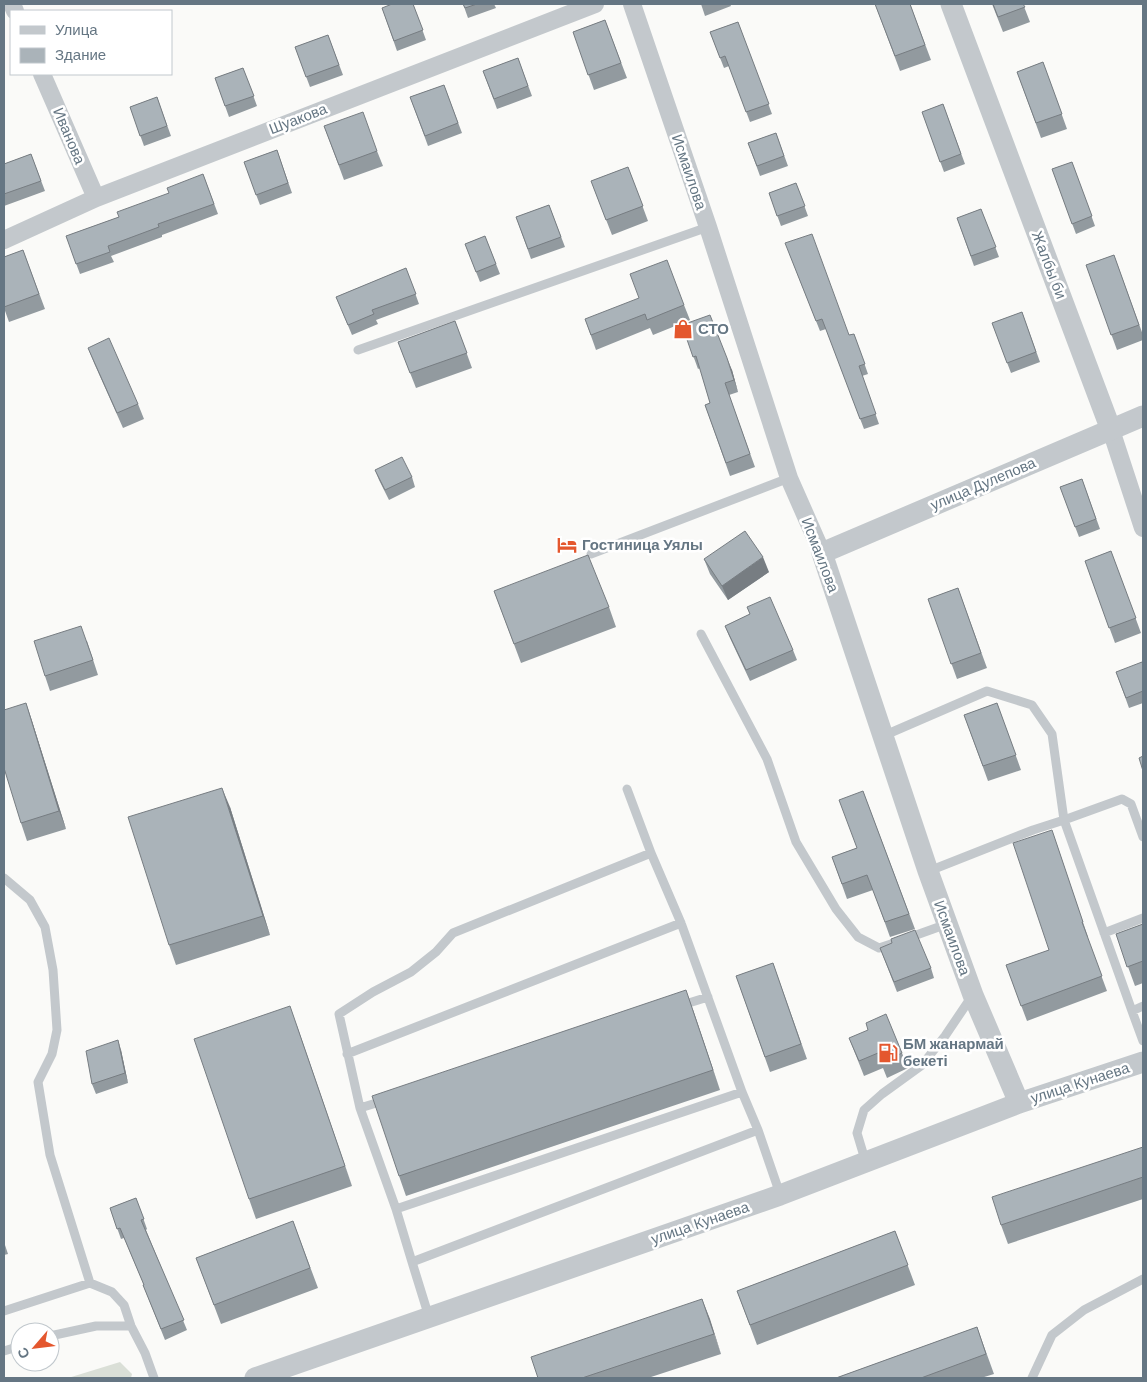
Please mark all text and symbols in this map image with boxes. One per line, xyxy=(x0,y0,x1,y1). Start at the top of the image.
legend xyxy=(10,10,172,75)
text: Улица xyxy=(55,20,98,40)
text: Здание xyxy=(55,45,106,65)
street label: Шуакова xyxy=(266,99,331,139)
street label: Иванова xyxy=(48,105,90,168)
street label: Исмаилова xyxy=(667,132,711,213)
street label: Жалбы би xyxy=(1027,228,1071,302)
shop icon: СТО xyxy=(672,318,694,340)
place label: СТО xyxy=(698,319,729,339)
street label: улица Дулепова xyxy=(927,453,1039,515)
street label: Исмаилова xyxy=(797,515,844,596)
hotel icon: Гостиница Уялы xyxy=(556,534,578,556)
place label: Гостиница Уялы xyxy=(582,535,703,555)
street label: Исмаилова xyxy=(929,898,975,979)
place label: БМ жанармай бекеті xyxy=(903,1034,1004,1071)
fuel station icon: БМ жанармай бекеті xyxy=(877,1042,899,1064)
street label: улица Кунаева xyxy=(1028,1057,1132,1108)
street label: улица Кунаева xyxy=(648,1197,752,1249)
north arrow xyxy=(10,1322,60,1372)
text: С xyxy=(13,1344,34,1362)

